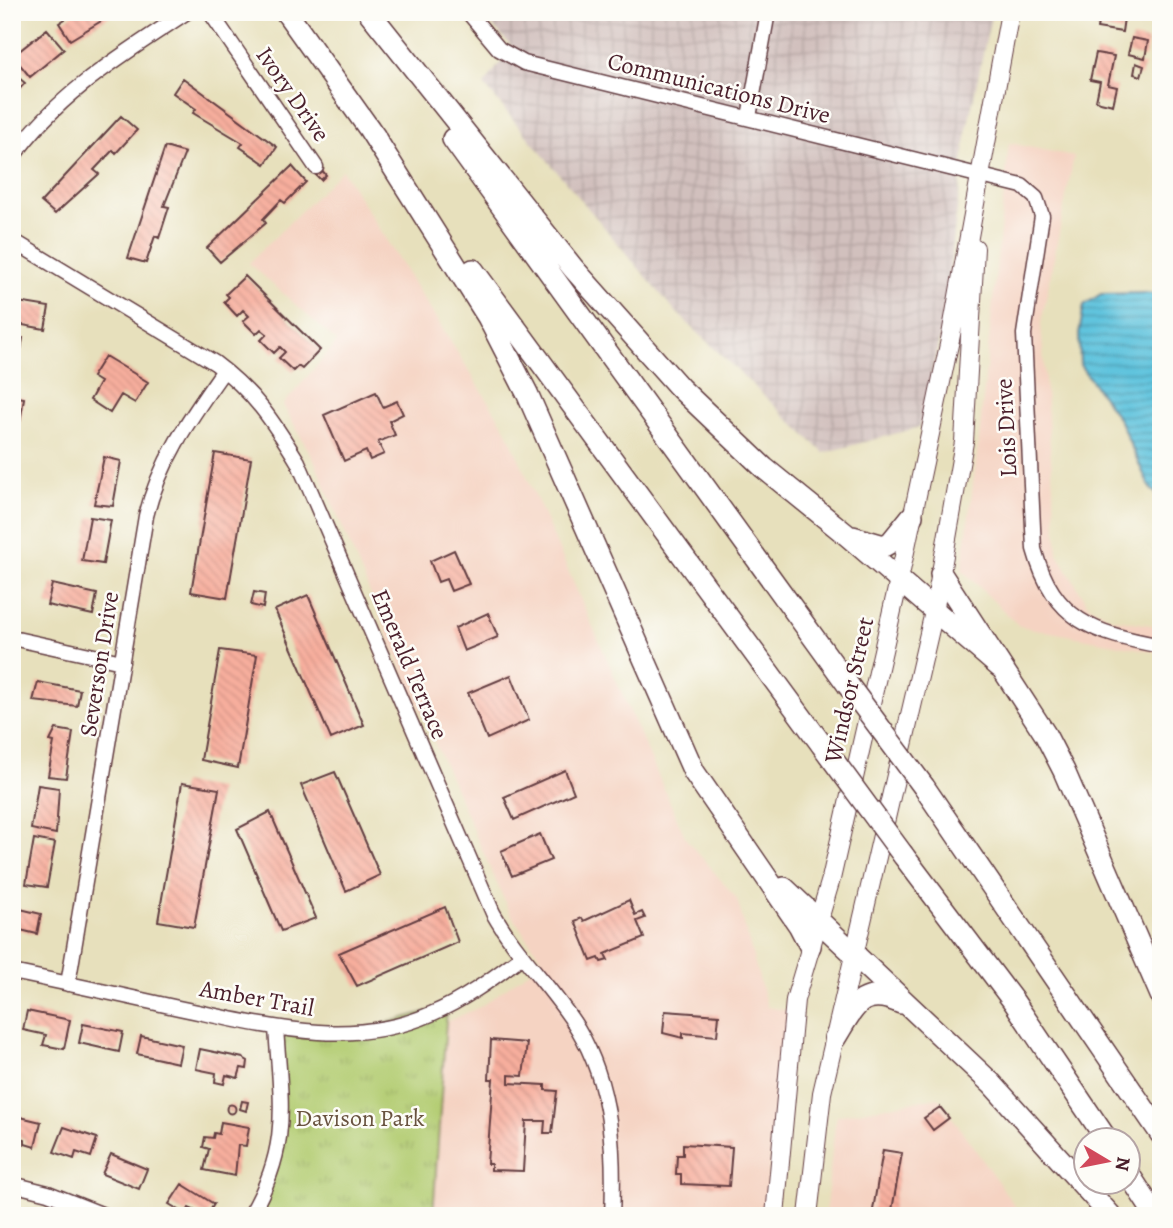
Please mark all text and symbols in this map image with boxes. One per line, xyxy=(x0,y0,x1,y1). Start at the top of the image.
street label: Ivory Drive xyxy=(249,40,337,148)
street label: Communications Drive xyxy=(604,45,834,131)
street label: Lois Drive xyxy=(987,378,1025,478)
street label: Emerald Terrace xyxy=(364,584,456,744)
street label: Severson Drive xyxy=(72,589,126,739)
street label: Windsor Street xyxy=(816,614,881,767)
street label: Amber Trail xyxy=(196,972,317,1024)
park label: Davison Park xyxy=(295,1102,425,1134)
north arrow xyxy=(1072,1126,1142,1196)
text: N xyxy=(1109,1155,1137,1173)

